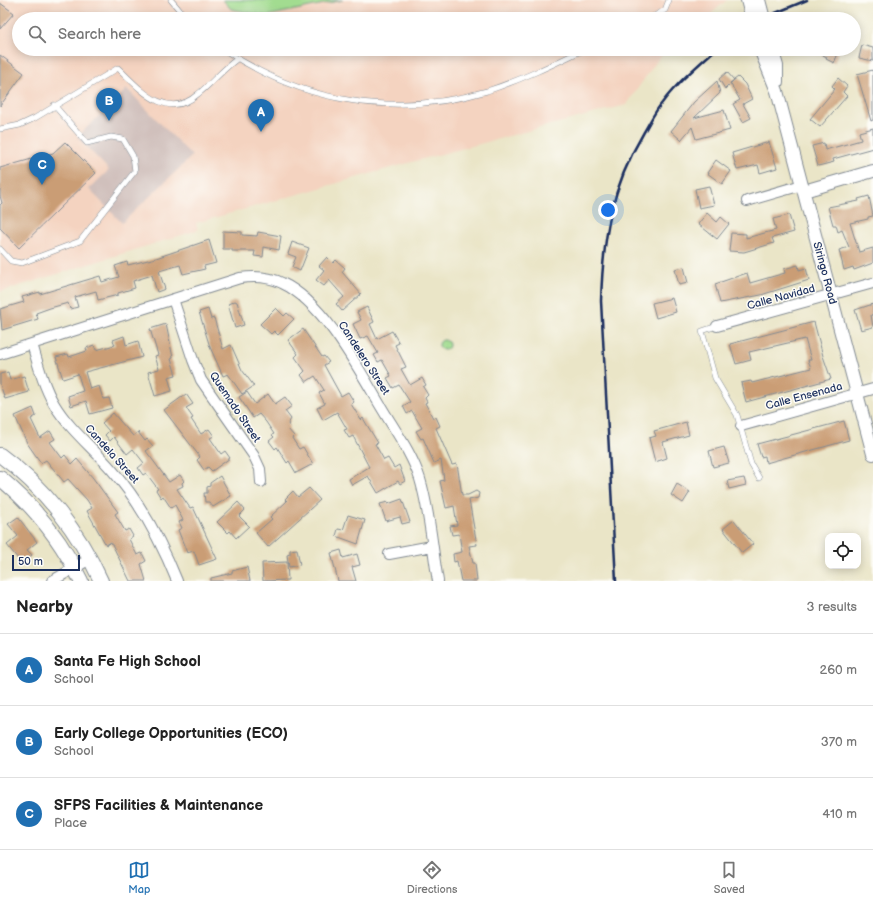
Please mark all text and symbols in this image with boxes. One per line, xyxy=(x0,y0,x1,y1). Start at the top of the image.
search box xyxy=(12,12,861,56)
icon: search xyxy=(26,23,48,45)
text: Search here xyxy=(58,25,141,44)
pin: B xyxy=(96,88,122,121)
pin: A xyxy=(248,99,274,132)
pin: C xyxy=(29,152,55,185)
your location xyxy=(598,200,618,220)
street label: Siringo Road xyxy=(810,240,840,306)
street label: Calle Navidad xyxy=(746,282,816,312)
street label: Candelero Street xyxy=(335,319,393,398)
street label: Quemado Street xyxy=(207,369,264,445)
street label: Calle Ensenada xyxy=(764,380,844,412)
street label: Candela Street xyxy=(82,422,142,487)
map controls xyxy=(825,533,861,569)
button: locate xyxy=(825,533,861,569)
scale bar xyxy=(12,553,80,572)
text: 50 m xyxy=(18,555,43,568)
text: Nearby xyxy=(16,597,73,617)
text: 3 results xyxy=(806,599,857,615)
text: Santa Fe High School xyxy=(54,652,201,671)
text: A xyxy=(25,662,33,678)
text: 260 m xyxy=(819,662,857,678)
text: School xyxy=(54,671,94,687)
text: Early College Opportunities (ECO) xyxy=(54,724,288,743)
text: B xyxy=(24,734,34,750)
text: 370 m xyxy=(821,734,857,750)
text: School xyxy=(54,743,94,759)
text: SFPS Facilities & Maintenance xyxy=(54,796,263,815)
text: C xyxy=(24,806,34,822)
text: 410 m xyxy=(822,806,857,822)
text: Place xyxy=(54,815,87,831)
tab: Map xyxy=(128,859,150,896)
tab: Directions xyxy=(407,859,457,896)
tab: Saved xyxy=(714,859,745,896)

